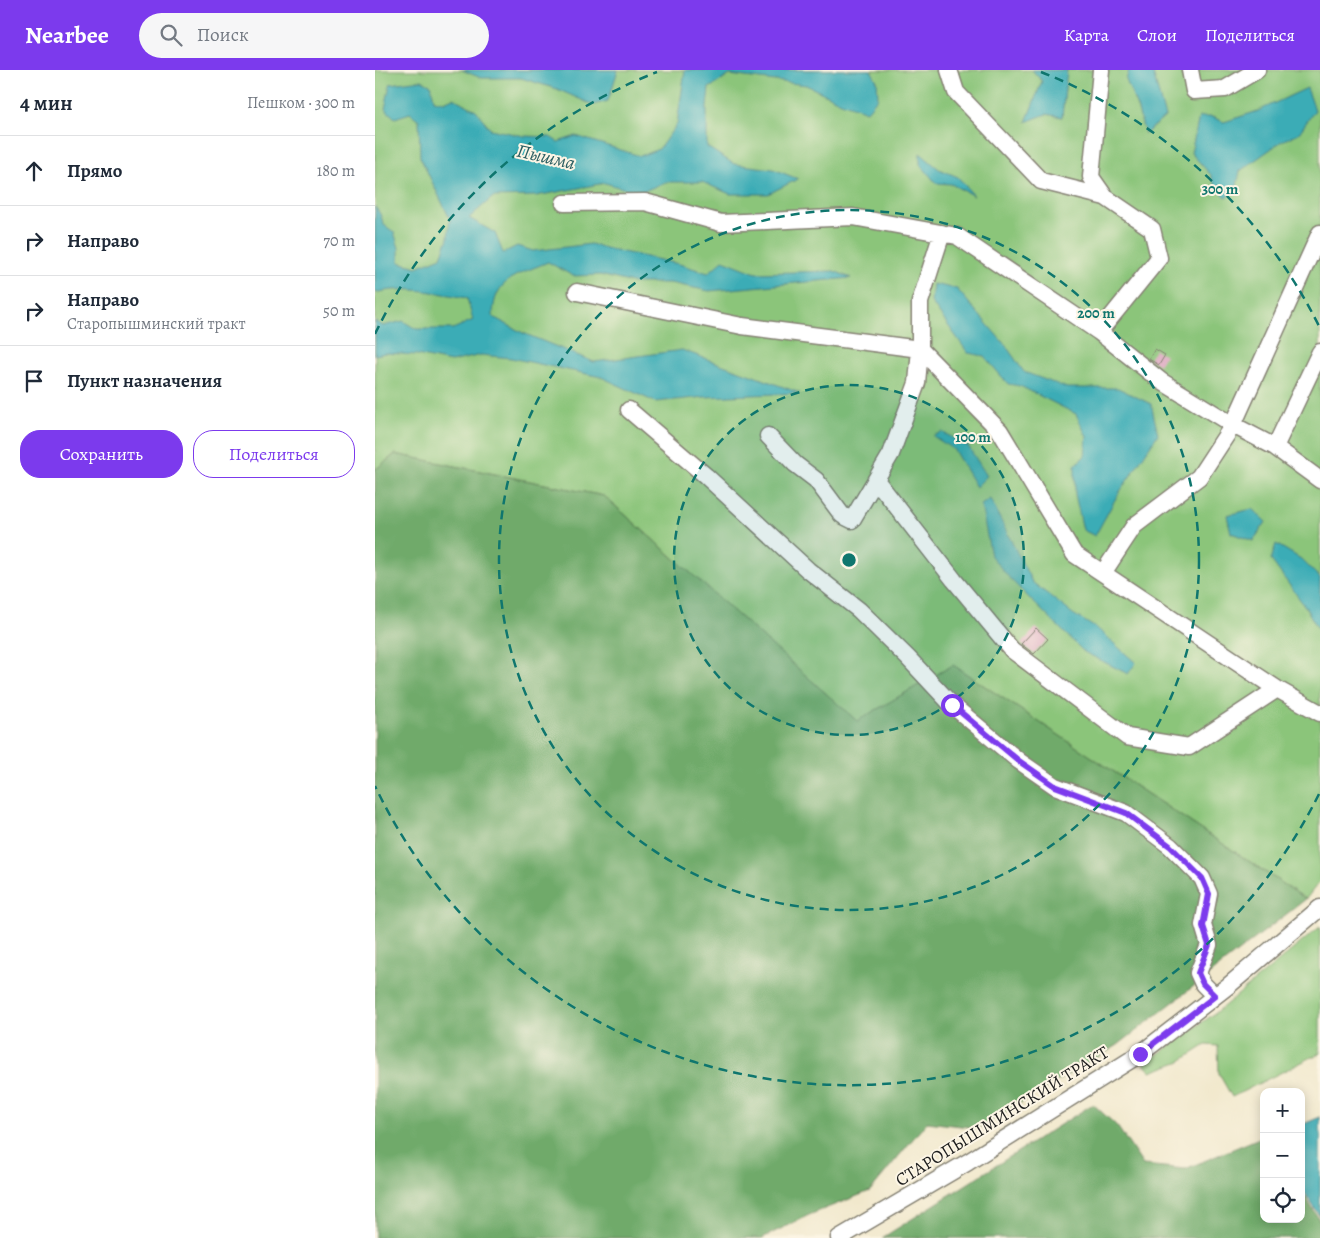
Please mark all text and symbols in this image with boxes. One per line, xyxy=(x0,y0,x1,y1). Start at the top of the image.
search box xyxy=(139,13,489,58)
text: Nearbee xyxy=(25,19,109,51)
icon: search xyxy=(157,21,185,49)
text: Поиск xyxy=(197,22,249,48)
text: Карта xyxy=(1064,23,1109,47)
text: Слои xyxy=(1137,23,1177,47)
text: Поделиться xyxy=(1205,23,1295,47)
text: 4 мин xyxy=(20,89,73,117)
text: Пешком · 300 m xyxy=(247,92,355,114)
water label: Пышма xyxy=(514,138,578,176)
icon: ahead xyxy=(20,157,48,185)
text: Прямо xyxy=(67,158,122,184)
text: 180 m xyxy=(317,160,355,182)
text: 300 m xyxy=(1202,179,1239,199)
icon: right xyxy=(20,227,48,255)
text: Направо xyxy=(67,228,139,254)
text: 70 m xyxy=(323,230,355,252)
text: Направо xyxy=(67,287,139,313)
icon: right xyxy=(20,297,48,325)
text: 50 m xyxy=(323,300,355,322)
text: 200 m xyxy=(1077,303,1115,323)
text: Старопышминский тракт xyxy=(67,313,246,335)
icon: arrive xyxy=(20,367,48,395)
text: Пункт назначения xyxy=(67,368,222,394)
text: 100 m xyxy=(955,427,991,447)
button: Сохранить xyxy=(20,430,183,478)
button: Поделиться xyxy=(193,430,355,478)
centre of rings xyxy=(840,551,858,569)
route start xyxy=(941,694,964,717)
street label: СТАРОПЫШМИНСКИЙ ТРАКТ xyxy=(891,1040,1113,1192)
route end xyxy=(1129,1043,1152,1066)
map controls xyxy=(1260,1088,1305,1223)
button: + xyxy=(1260,1088,1305,1133)
button: − xyxy=(1260,1133,1305,1178)
button: locate xyxy=(1260,1178,1305,1223)

